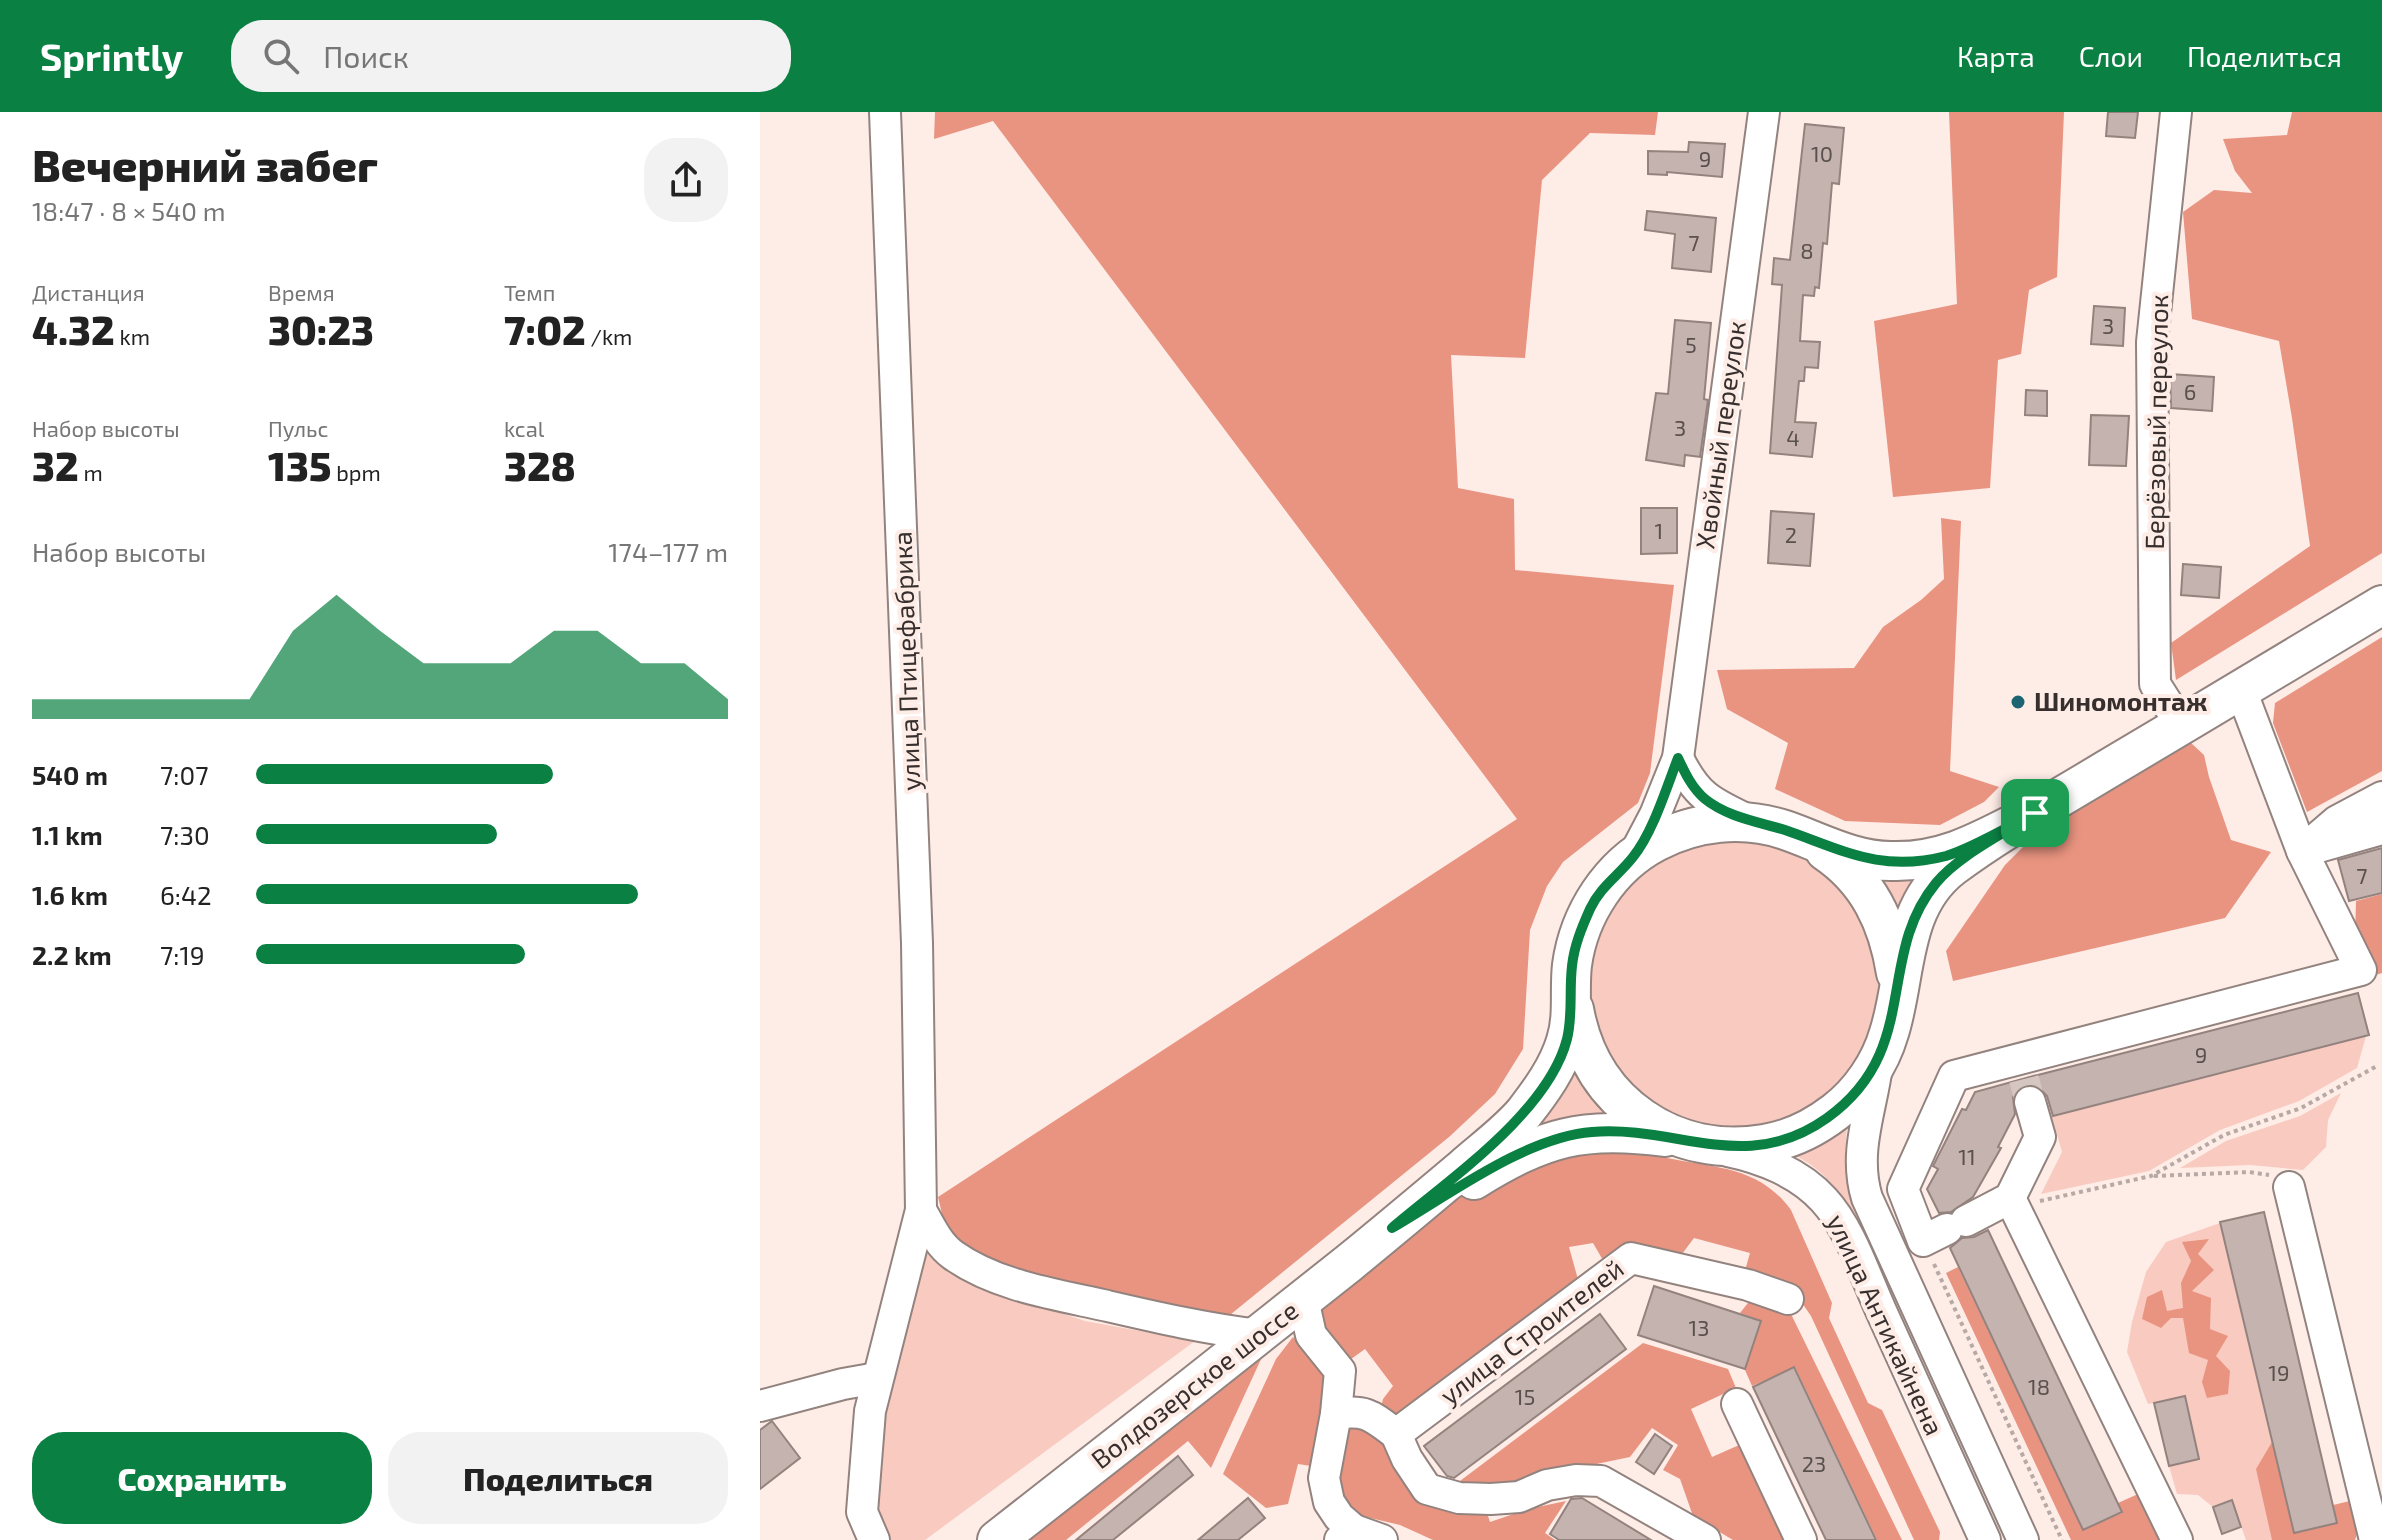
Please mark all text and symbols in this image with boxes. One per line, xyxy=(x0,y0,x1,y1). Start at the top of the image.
search box xyxy=(231,20,791,92)
text: Sprintly xyxy=(40,33,183,79)
icon: search xyxy=(259,34,303,78)
text: Поиск xyxy=(323,38,409,74)
text: Карта xyxy=(1957,39,2035,73)
text: Слои xyxy=(2079,39,2143,73)
text: Поделиться xyxy=(2187,39,2342,73)
text: Вечерний забег xyxy=(32,138,378,191)
button: share xyxy=(644,138,728,222)
house number: 10 xyxy=(1811,140,1833,166)
house number: 9 xyxy=(1699,145,1711,171)
text: 18:47 · 8 × 540 m xyxy=(32,195,225,226)
house number: 7 xyxy=(1688,229,1700,255)
house number: 8 xyxy=(1800,237,1814,263)
text: Дистанция xyxy=(32,279,145,305)
text: Время xyxy=(268,279,335,305)
text: Темп xyxy=(504,279,555,305)
street label: Берёзовый переулок xyxy=(2138,294,2174,550)
text: 4.32 xyxy=(32,305,115,353)
text: 30:23 xyxy=(268,305,374,353)
text: 7:02 xyxy=(504,305,586,353)
house number: 3 xyxy=(2102,312,2114,338)
street label: Хвойный переулок xyxy=(1688,319,1752,551)
text: km xyxy=(115,323,150,349)
text: /km xyxy=(586,323,632,349)
house number: 5 xyxy=(1685,331,1697,357)
house number: 6 xyxy=(2184,378,2196,404)
house number: 3 xyxy=(1674,414,1686,440)
text: Набор высоты xyxy=(32,415,180,441)
text: Пульс xyxy=(268,415,328,441)
text: kcal xyxy=(504,415,544,441)
house number: 4 xyxy=(1786,424,1800,450)
text: 32 xyxy=(32,441,79,489)
text: 135 xyxy=(268,441,331,489)
text: 328 xyxy=(504,441,576,489)
text: m xyxy=(79,459,103,485)
text: bpm xyxy=(331,459,381,485)
house number: 1 xyxy=(1655,517,1663,543)
house number: 2 xyxy=(1785,521,1797,547)
street label: улица Птицефабрика xyxy=(885,531,927,791)
text: Набор высоты xyxy=(32,536,206,567)
text: 174–177 m xyxy=(608,536,728,567)
place label: Шиномонтаж xyxy=(2034,685,2207,716)
marker: Шиномонтаж xyxy=(2009,693,2027,711)
text: 540 m xyxy=(32,759,108,790)
text: 7:07 xyxy=(160,759,208,790)
pin xyxy=(2001,779,2069,847)
icon: arrive xyxy=(2013,791,2057,835)
text: 1.1 km xyxy=(32,819,103,850)
text: 7:30 xyxy=(160,819,210,850)
house number: 7 xyxy=(2356,862,2368,888)
text: 1.6 km xyxy=(32,879,108,910)
text: 6:42 xyxy=(160,879,212,910)
text: 2.2 km xyxy=(32,939,112,970)
text: 7:19 xyxy=(160,939,205,970)
house number: 9 xyxy=(2195,1041,2207,1067)
house number: 11 xyxy=(1958,1143,1976,1169)
street label: улица Антикайнена xyxy=(1821,1209,1951,1440)
street label: улица Строителей xyxy=(1433,1252,1630,1411)
street label: Волдозерское шоссе xyxy=(1085,1294,1304,1474)
house number: 13 xyxy=(1689,1314,1710,1340)
house number: 19 xyxy=(2268,1359,2290,1385)
house number: 18 xyxy=(2028,1373,2050,1399)
house number: 15 xyxy=(1515,1383,1535,1409)
button: Сохранить xyxy=(32,1432,372,1524)
button: Поделиться xyxy=(388,1432,728,1524)
house number: 23 xyxy=(1802,1450,1826,1476)

